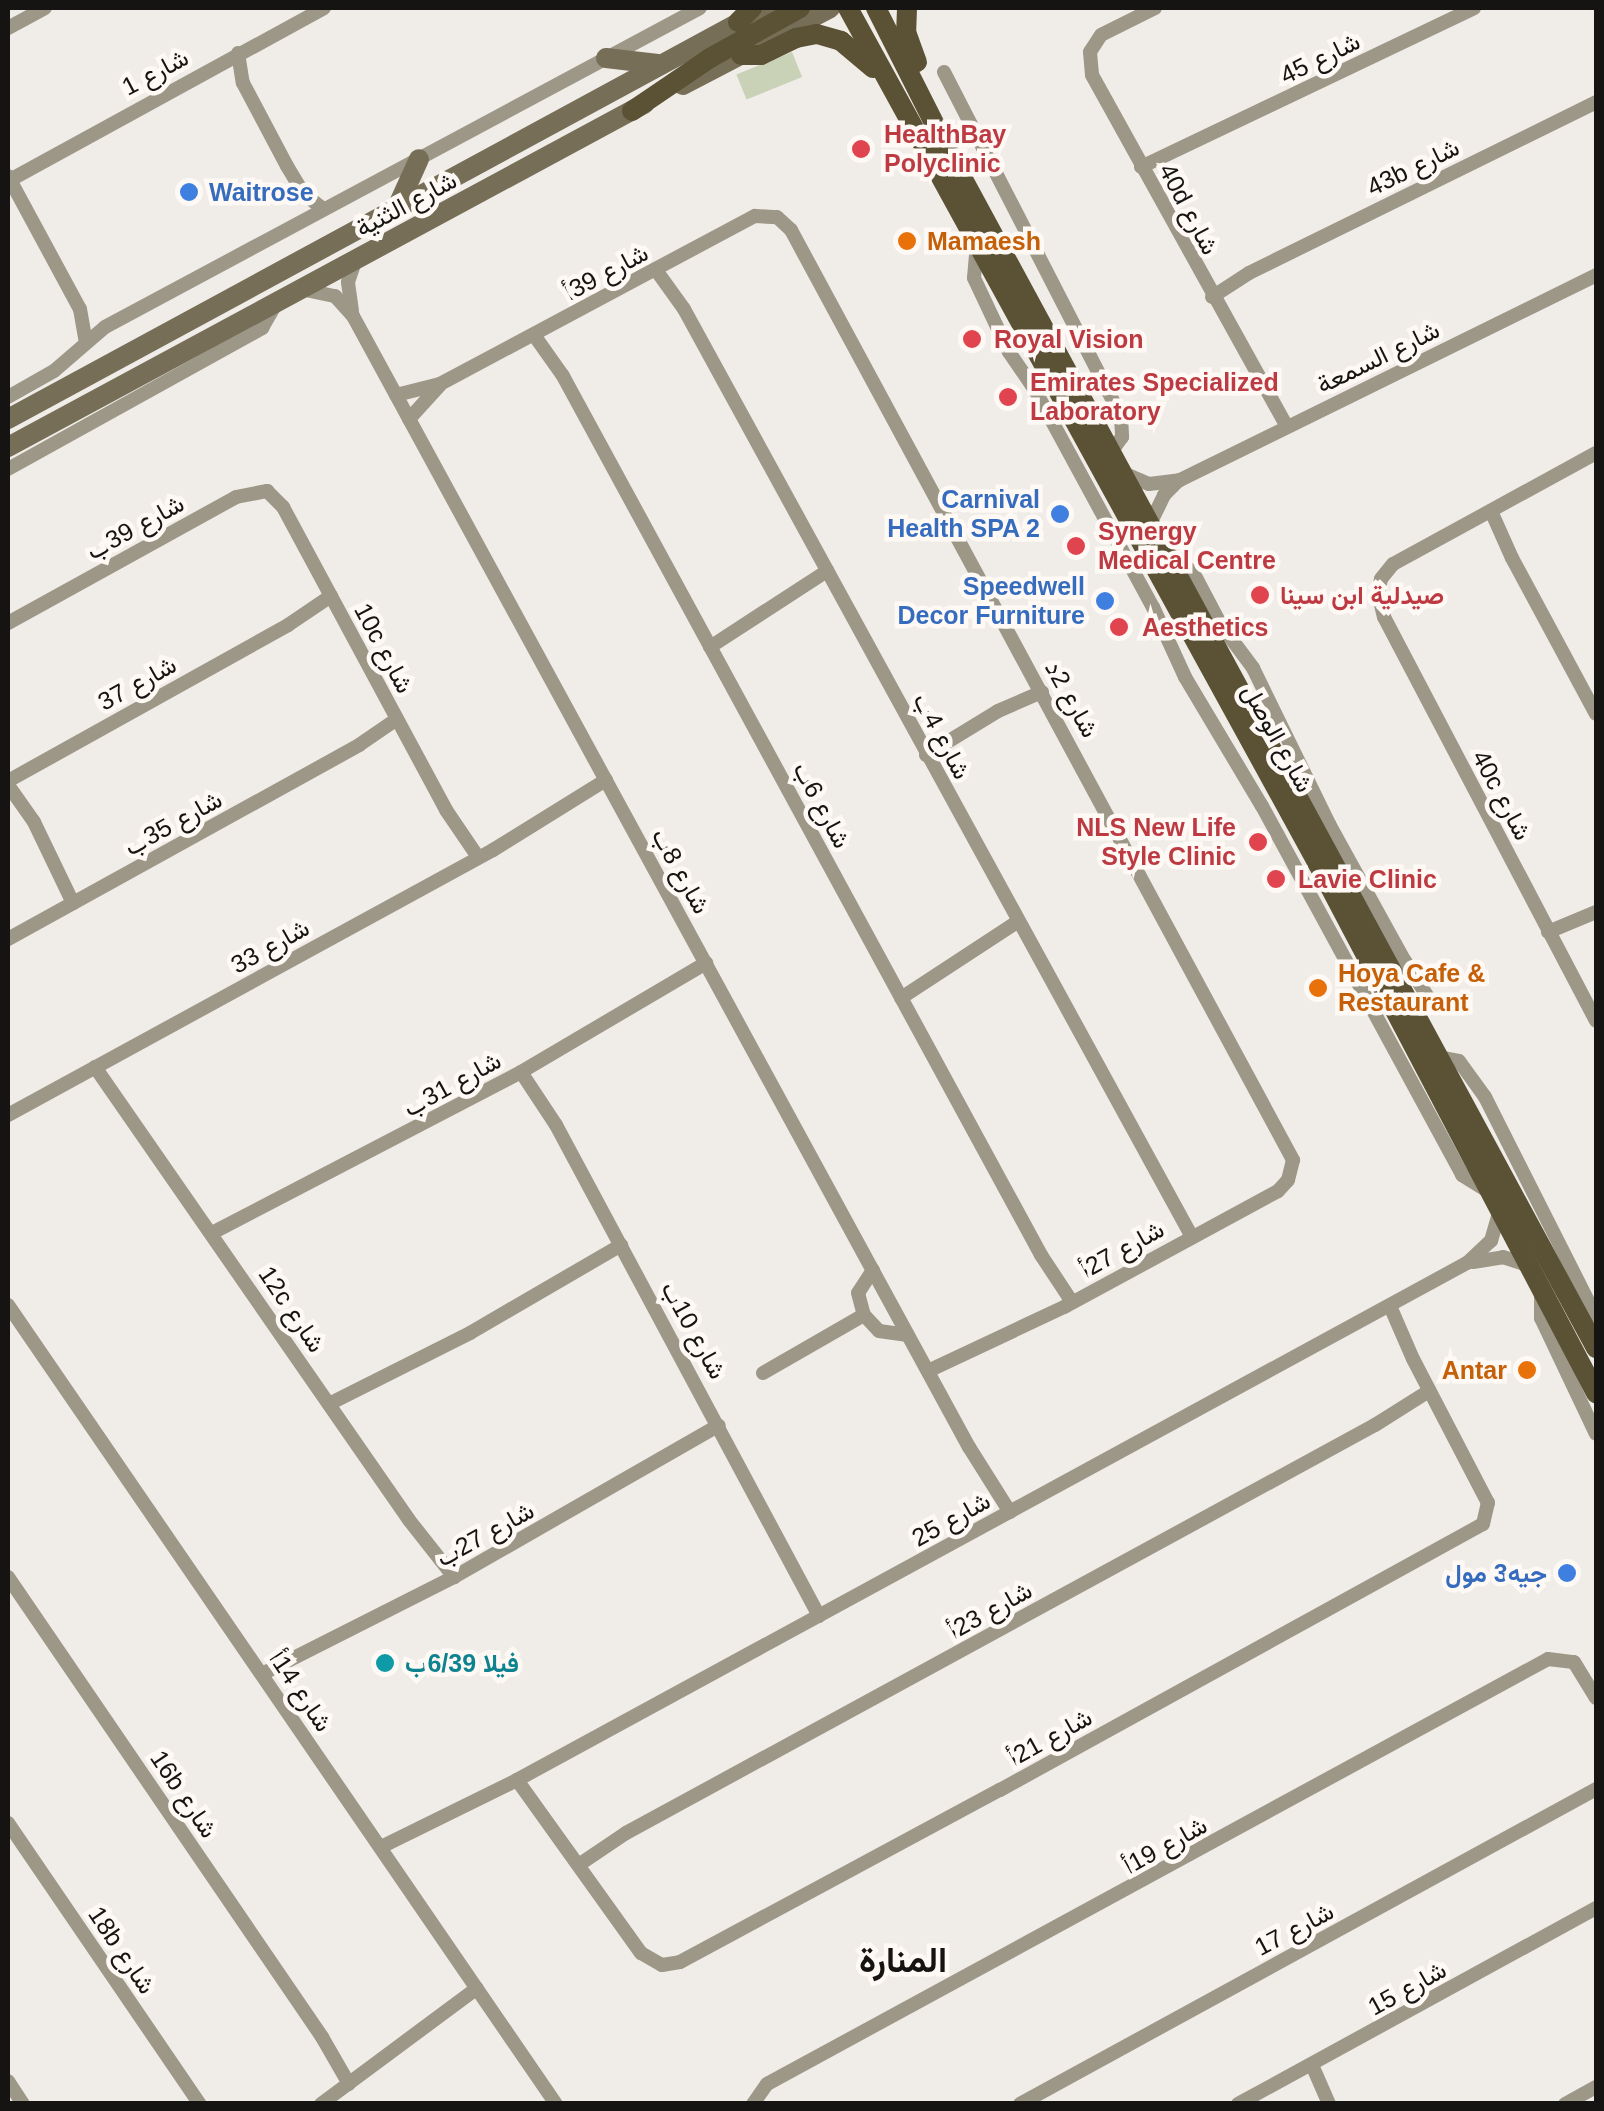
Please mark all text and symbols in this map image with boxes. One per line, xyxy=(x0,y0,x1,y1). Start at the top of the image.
street label: شارع 45 xyxy=(1275,26,1365,90)
street label: شارع 1 xyxy=(117,42,193,102)
place label: HealthBay Polyclinic xyxy=(884,120,1006,179)
street label: 43b شارع xyxy=(1362,132,1464,202)
marker: HealthBay Polyclinic xyxy=(848,136,874,162)
street label: 40d شارع xyxy=(1153,158,1225,260)
street label: شارع الثنية xyxy=(350,165,462,243)
place label: Waitrose xyxy=(209,177,314,207)
marker: Waitrose xyxy=(178,181,200,203)
place label: Mamaesh xyxy=(927,226,1041,256)
marker: Mamaesh xyxy=(896,230,918,252)
street label: شارع 39أ xyxy=(559,237,653,307)
street label: شارع السمعة xyxy=(1312,314,1444,400)
place label: Royal Vision xyxy=(994,324,1144,354)
marker: Royal Vision xyxy=(959,326,985,352)
place label: Emirates Specialized Laboratory xyxy=(1030,368,1279,427)
marker: Emirates Specialized Laboratory xyxy=(995,384,1021,410)
place label: Carnival Health SPA 2 xyxy=(886,485,1040,544)
street label: شارع 39ب xyxy=(81,488,189,566)
marker: Carnival Health SPA 2 xyxy=(1049,503,1071,525)
place label: Synergy Medical Centre xyxy=(1098,517,1276,576)
marker: Synergy Medical Centre xyxy=(1063,533,1089,559)
place label: Speedwell Decor Furniture xyxy=(897,572,1085,631)
place label: صيدلية ابن سينا xyxy=(1280,580,1444,610)
marker: صيدلية ابن سينا xyxy=(1249,584,1271,606)
marker: Speedwell Decor Furniture xyxy=(1094,590,1116,612)
street label: 10c شارع xyxy=(348,598,420,698)
place label: Aesthetics xyxy=(1142,612,1268,642)
marker: Aesthetics xyxy=(1106,614,1132,640)
street label: شارع 37 xyxy=(93,649,181,717)
street label: شارع 2د xyxy=(1039,655,1105,743)
street label: شارع الوصل xyxy=(1236,679,1320,797)
street label: شارع 4ب xyxy=(907,688,977,784)
street label: 40c شارع xyxy=(1466,745,1538,845)
street label: شارع 6ب xyxy=(787,757,857,853)
street label: شارع 35ب xyxy=(119,784,227,862)
place label: NLS New Life Style Clinic xyxy=(1076,813,1236,872)
street label: شارع 8ب xyxy=(645,823,717,919)
marker: NLS New Life Style Clinic xyxy=(1245,829,1271,855)
place label: Lavie Clinic xyxy=(1298,864,1437,894)
marker: Lavie Clinic xyxy=(1263,866,1289,892)
street label: شارع 33 xyxy=(226,912,314,980)
place label: Hoya Cafe & Restaurant xyxy=(1338,959,1485,1018)
marker: Hoya Cafe & Restaurant xyxy=(1307,977,1329,999)
street label: شارع 31ب xyxy=(398,1045,506,1123)
street label: شارع 27أ xyxy=(1075,1214,1169,1284)
street label: 12c شارع xyxy=(252,1260,332,1358)
street label: شارع 10ب xyxy=(655,1276,733,1384)
place label: Antar xyxy=(1442,1355,1507,1385)
marker: Antar xyxy=(1516,1359,1538,1381)
street label: شارع 25 xyxy=(907,1485,995,1553)
street label: شارع 27ب xyxy=(431,1495,539,1573)
place label: جيه3 مول xyxy=(1445,1558,1547,1588)
marker: جيه3 مول xyxy=(1556,1562,1578,1584)
street label: شارع 23أ xyxy=(943,1575,1037,1645)
street label: شارع 14أ xyxy=(263,1645,339,1737)
place label: فيلا 6/39ب xyxy=(405,1648,519,1678)
marker: فيلا 6/39ب xyxy=(374,1652,396,1674)
street label: شارع 21أ xyxy=(1003,1702,1097,1772)
street label: 16b شارع xyxy=(144,1745,224,1843)
street label: شارع 19أ xyxy=(1118,1810,1212,1880)
street label: شارع 17 xyxy=(1249,1896,1339,1962)
street label: 18b شارع xyxy=(82,1901,162,1999)
district label: المنارة xyxy=(859,1939,947,1981)
street label: شارع 15 xyxy=(1363,1954,1451,2022)

